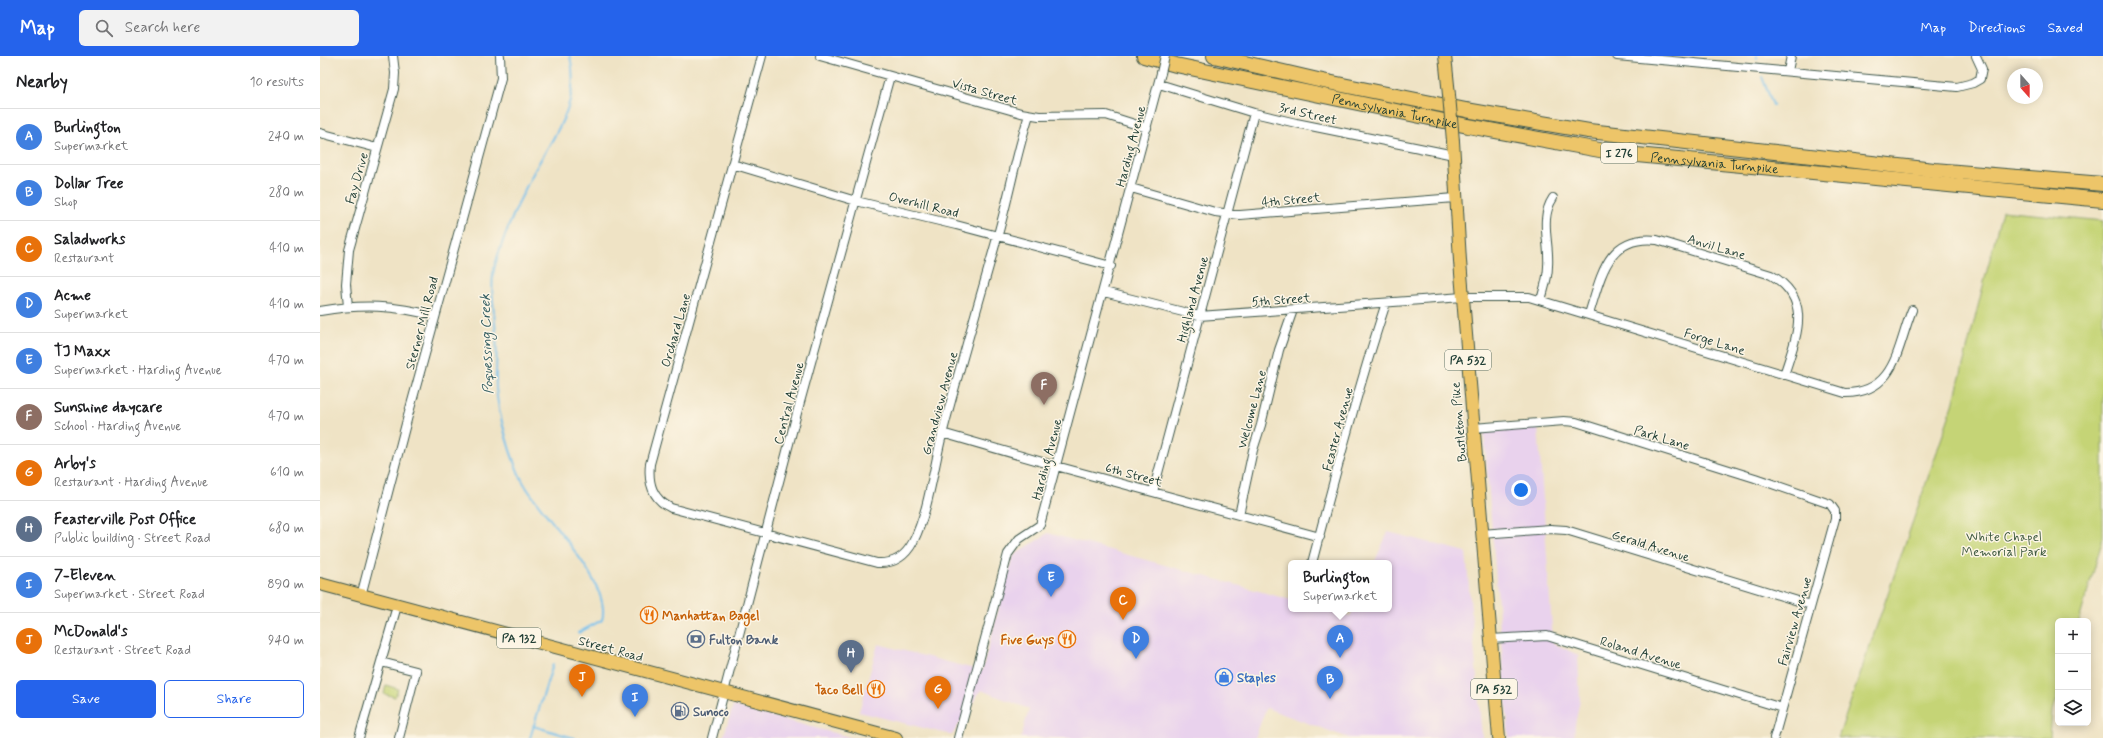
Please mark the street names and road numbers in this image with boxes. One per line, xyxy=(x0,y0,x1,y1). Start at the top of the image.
street label: Vista Street xyxy=(950,75,1020,110)
street label: Pennsylvania Turnpike xyxy=(1330,91,1459,134)
street label: 3rd Street xyxy=(1277,100,1338,129)
street label: Harding Avenue xyxy=(1112,104,1152,190)
road number: I 276 xyxy=(1601,143,1637,163)
street label: Pennsylvania Turnpike xyxy=(1650,149,1779,179)
street label: Fay Drive xyxy=(342,151,373,206)
street label: Overhill Road xyxy=(887,189,960,222)
street label: 4th Street xyxy=(1261,189,1322,212)
street label: Anvil Lane xyxy=(1685,231,1748,264)
street label: Highland Avenue xyxy=(1174,254,1215,345)
street label: Sterner Mill Road xyxy=(402,275,443,372)
street label: 5th Street xyxy=(1251,290,1312,311)
street label: Orchard Lane xyxy=(658,291,695,369)
street label: Forge Lane xyxy=(1682,325,1747,361)
street label: Grandview Avenue xyxy=(918,350,962,457)
road number: PA 532 xyxy=(1445,350,1491,370)
street label: Central Avenue xyxy=(770,360,809,446)
street label: Welcome Lane xyxy=(1234,368,1271,451)
street label: Bustleton Pike xyxy=(1448,381,1471,463)
street label: Feaster Avenue xyxy=(1319,385,1358,473)
street label: Harding Avenue xyxy=(1028,417,1068,503)
street label: Park Lane xyxy=(1632,422,1692,455)
street label: 6th Street xyxy=(1103,460,1164,491)
street label: Gerald Avenue xyxy=(1610,527,1691,566)
street label: Fairview Avenue xyxy=(1775,575,1816,668)
road number: PA 132 xyxy=(497,628,541,648)
street label: Street Road xyxy=(576,633,645,666)
street label: Roland Avenue xyxy=(1598,633,1683,674)
road number: PA 532 xyxy=(1471,679,1517,699)

